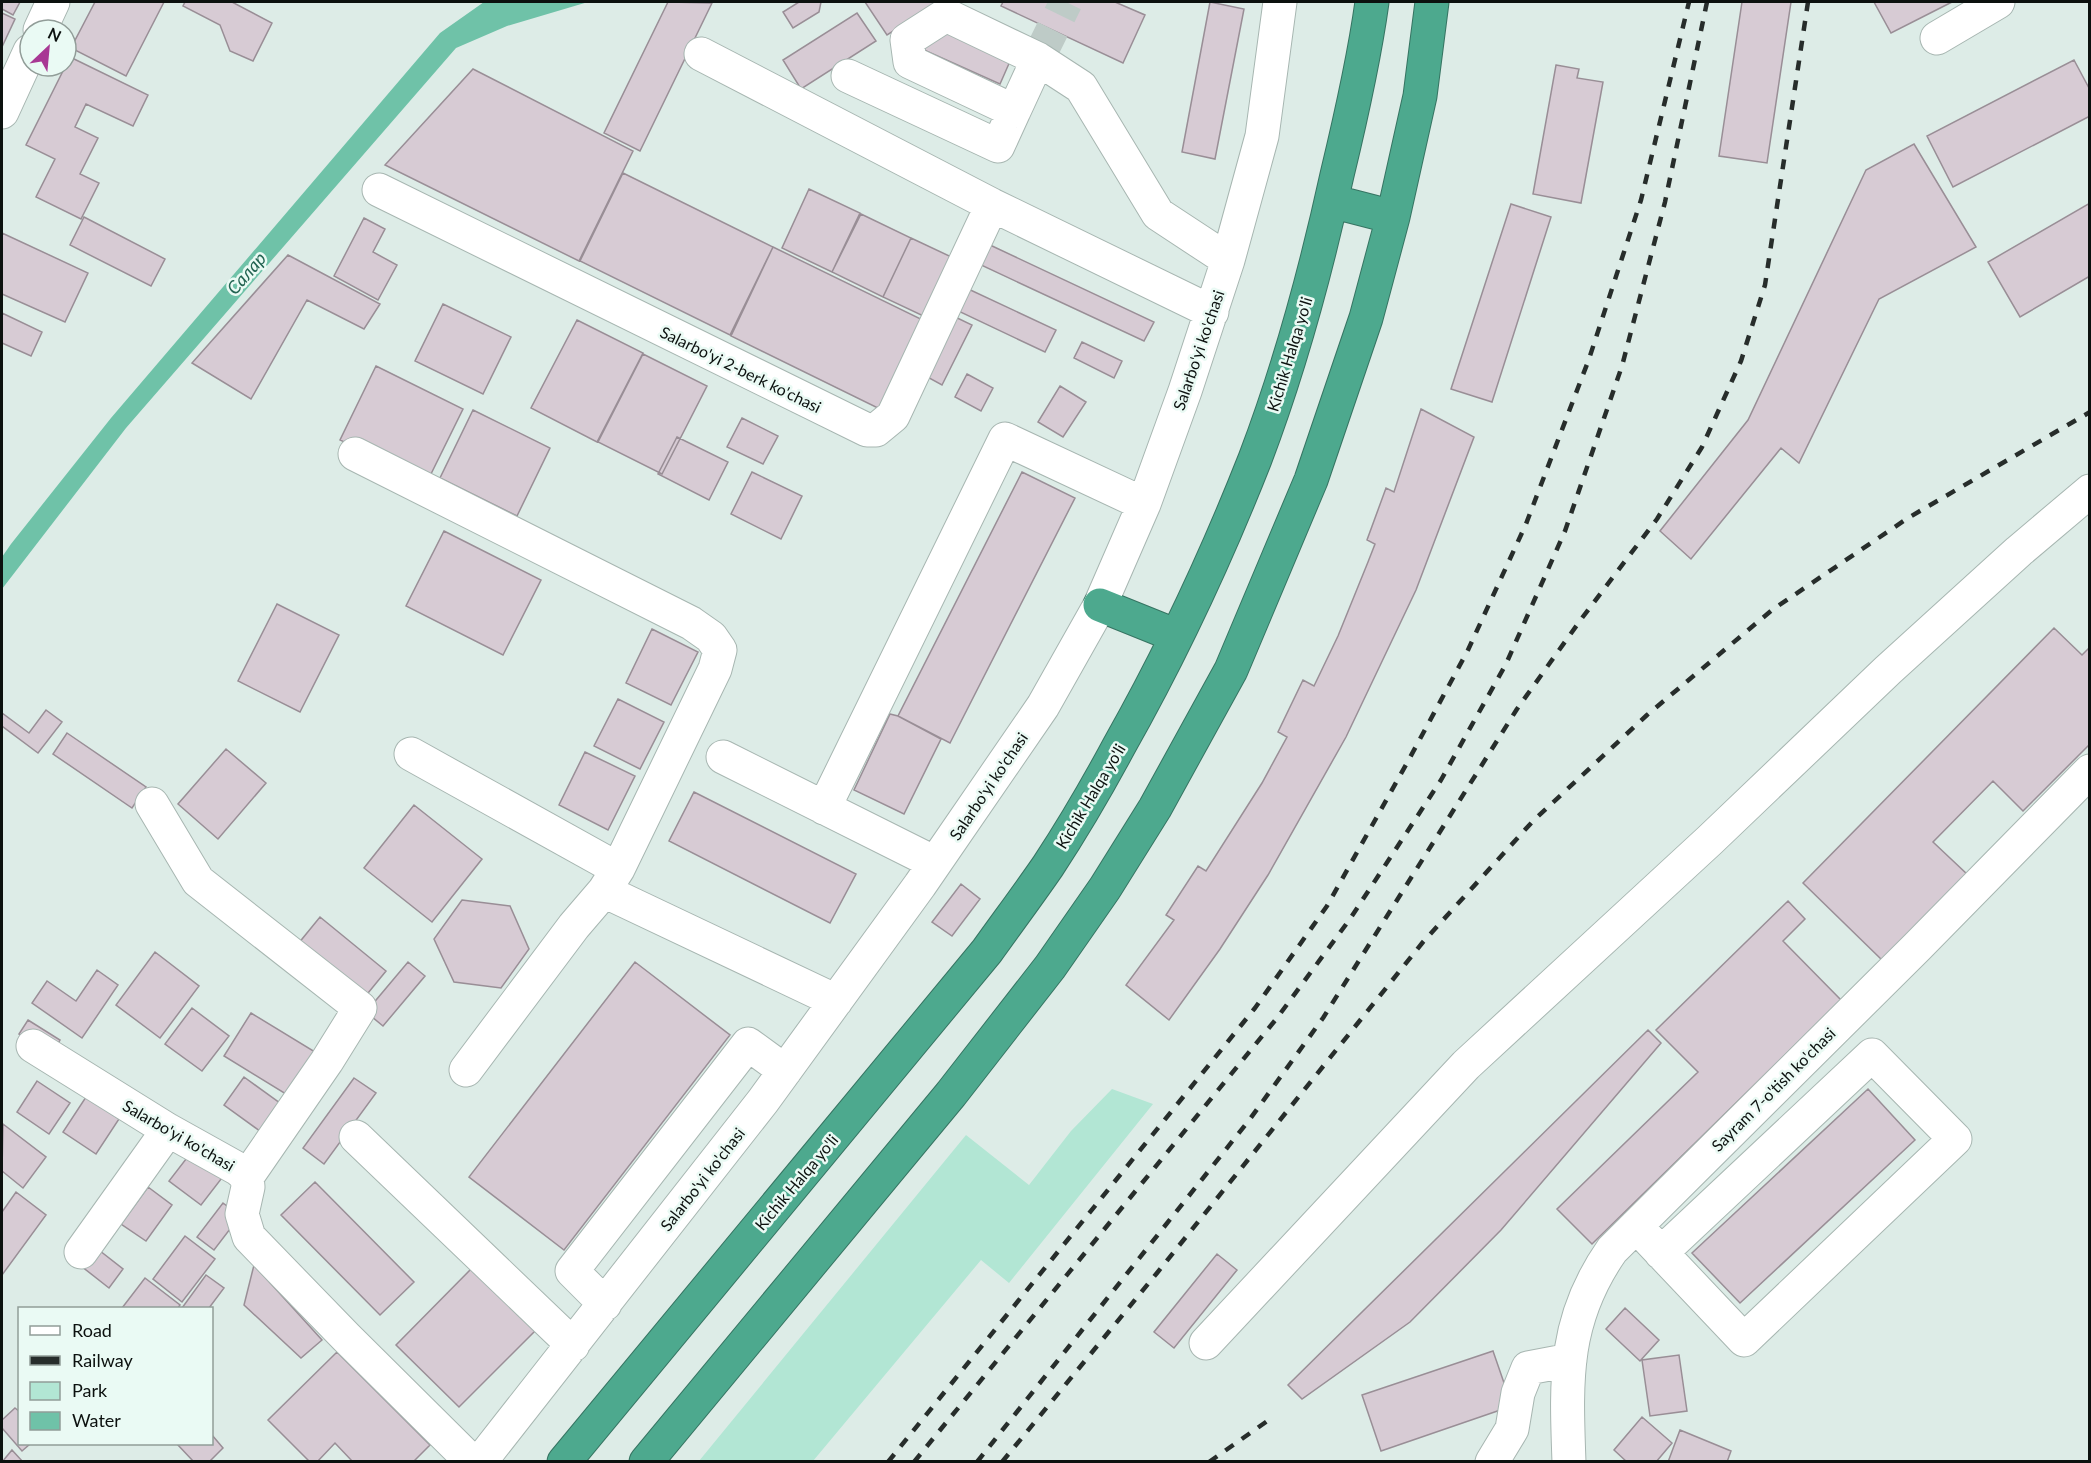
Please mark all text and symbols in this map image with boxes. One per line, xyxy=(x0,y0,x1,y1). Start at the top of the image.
north arrow xyxy=(18,18,78,78)
text: N xyxy=(45,23,64,45)
water label: Салар xyxy=(222,247,270,299)
street label: Salarbo'yi ko'chasi xyxy=(1169,287,1227,413)
street label: Kichik Halqa yo'li xyxy=(1263,294,1315,414)
street label: Salarbo'yi 2-berk ko'chasi xyxy=(658,322,824,416)
street label: Salarbo'yi ko'chasi xyxy=(945,729,1031,843)
street label: Kichik Halqa yo'li xyxy=(1051,740,1129,852)
street label: Sayram 7-o'tish ko'chasi xyxy=(1707,1023,1839,1155)
street label: Salarbo'yi ko'chasi xyxy=(120,1095,238,1175)
street label: Salarbo'yi ko'chasi xyxy=(656,1124,748,1234)
street label: Kichik Halqa yo'li xyxy=(750,1130,842,1234)
legend xyxy=(18,1307,213,1445)
text: Road xyxy=(72,1319,112,1341)
text: Railway xyxy=(72,1349,133,1371)
text: Park xyxy=(72,1379,108,1401)
text: Water xyxy=(72,1409,121,1431)

